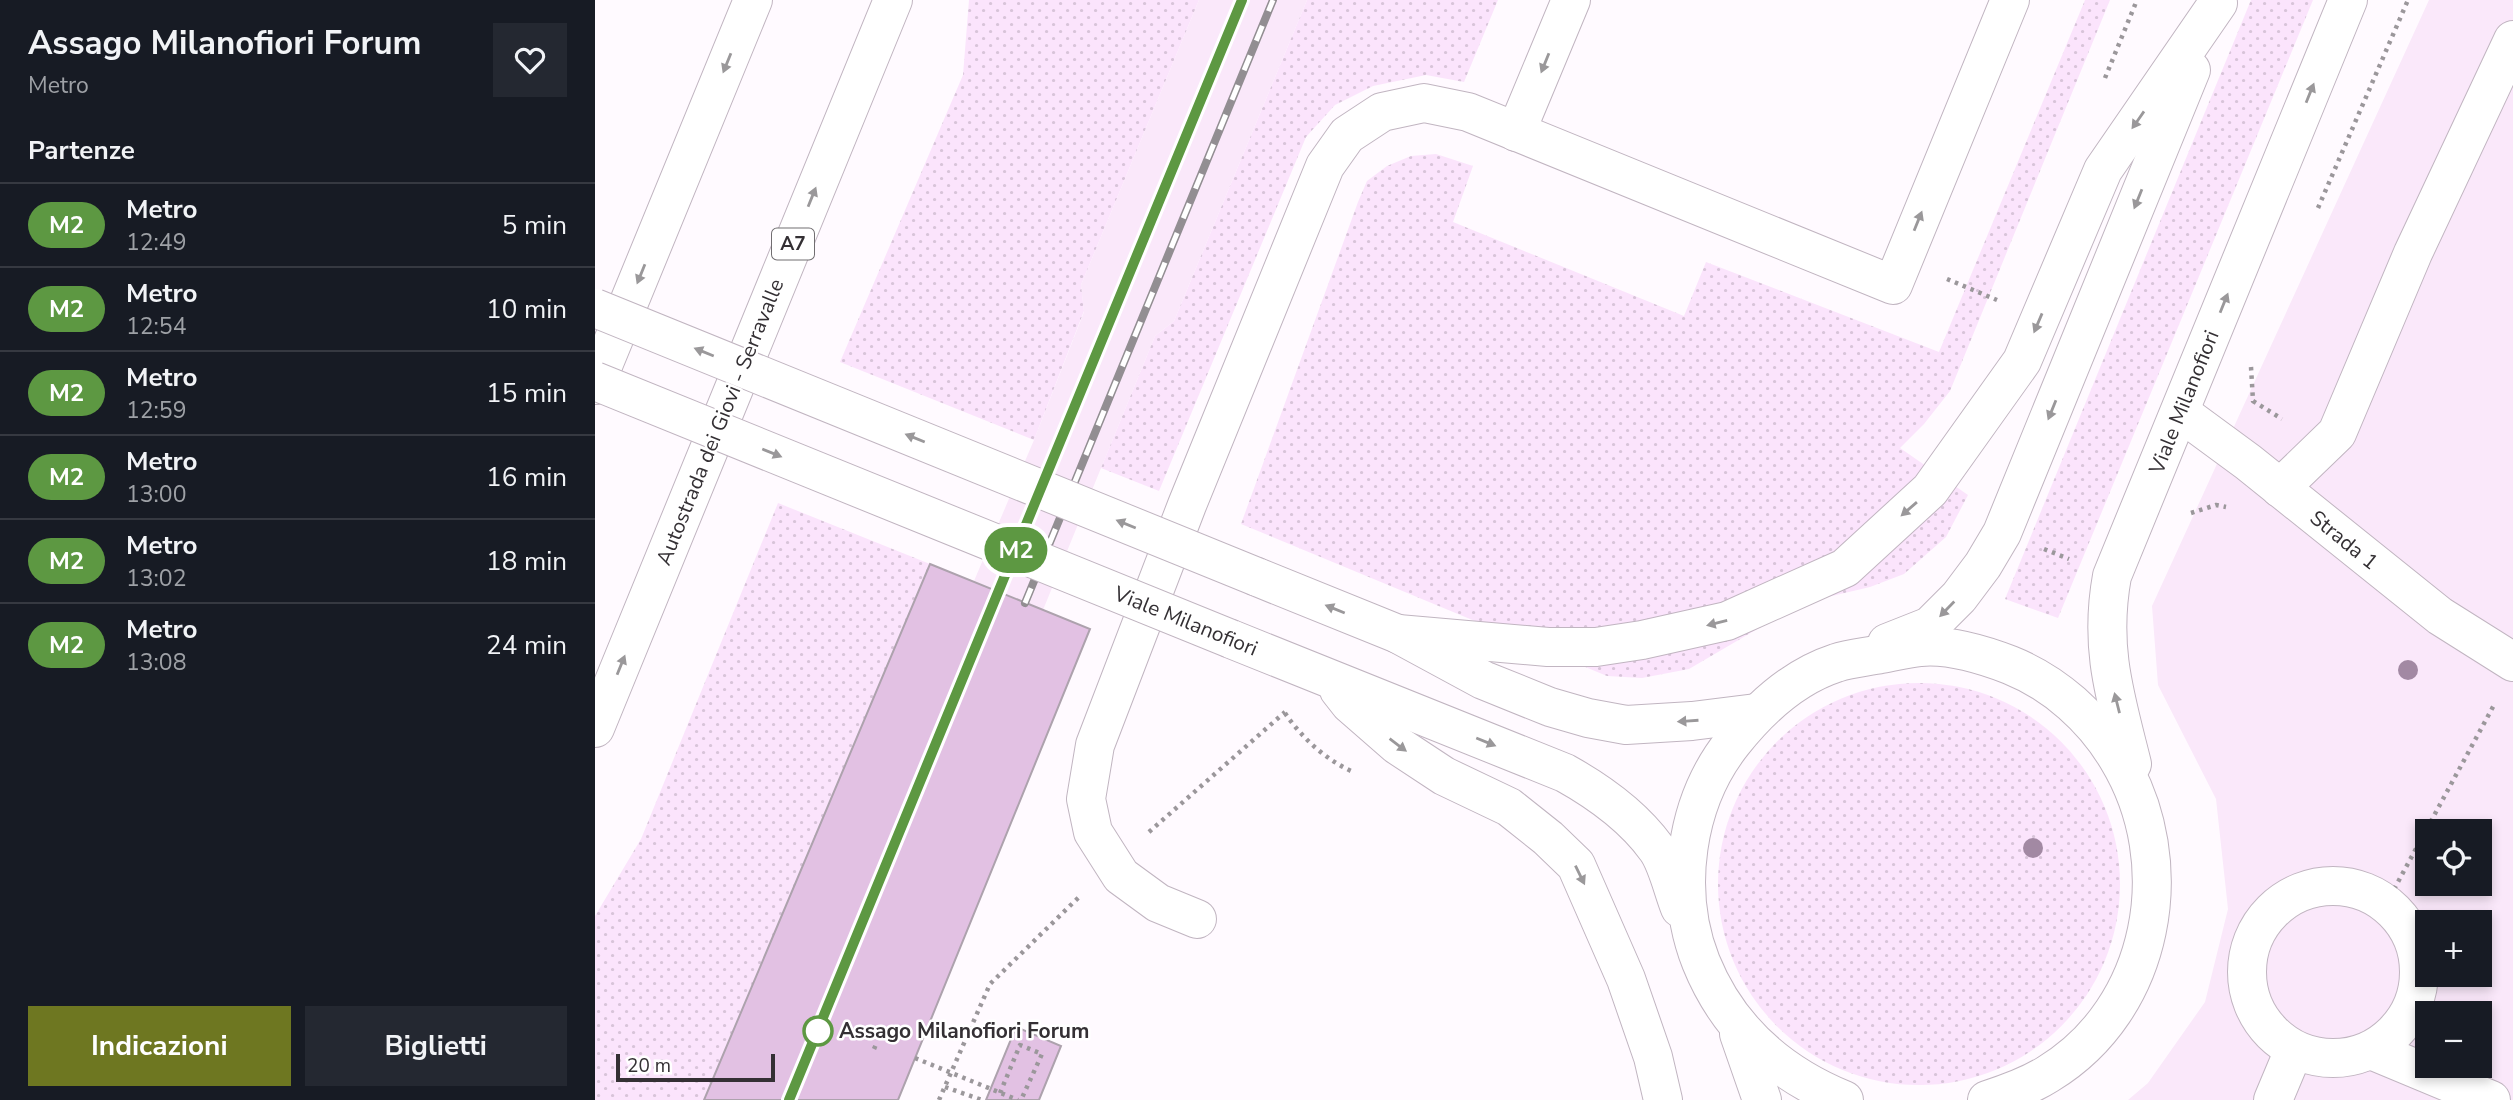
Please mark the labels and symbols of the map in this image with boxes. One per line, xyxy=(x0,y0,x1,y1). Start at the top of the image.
one-way arrow xyxy=(721,53,732,74)
one-way arrow xyxy=(1539,53,1550,74)
one-way arrow xyxy=(2304,82,2315,103)
one-way arrow xyxy=(2132,110,2145,129)
one-way arrow xyxy=(807,187,818,208)
one-way arrow xyxy=(2133,189,2144,210)
one-way arrow xyxy=(1913,211,1924,232)
road number: A7 xyxy=(772,228,814,260)
one-way arrow xyxy=(635,263,646,284)
street label: Autostrada dei Giovi - Serravalle xyxy=(650,275,790,569)
one-way arrow xyxy=(2218,293,2229,314)
one-way arrow xyxy=(2032,313,2044,333)
street label: Viale Milanofiori xyxy=(2142,326,2226,479)
one-way arrow xyxy=(694,347,715,358)
one-way arrow xyxy=(2047,400,2058,421)
one-way arrow xyxy=(904,433,925,444)
one-way arrow xyxy=(761,447,782,458)
one-way arrow xyxy=(1901,500,1918,516)
street label: Strada 1 xyxy=(2304,504,2384,576)
one-way arrow xyxy=(1115,518,1136,529)
line badge: M2 xyxy=(985,527,1047,573)
street label: Viale Milanofiori xyxy=(1109,579,1262,663)
one-way arrow xyxy=(1939,600,1955,617)
one-way arrow xyxy=(1324,603,1345,614)
one-way arrow xyxy=(1706,618,1728,629)
one-way arrow xyxy=(616,654,627,675)
one-way arrow xyxy=(2111,692,2122,714)
one-way arrow xyxy=(1677,716,1699,727)
one-way arrow xyxy=(1476,736,1497,747)
one-way arrow xyxy=(1388,737,1406,752)
one-way arrow xyxy=(1574,865,1586,885)
marker: Assago Milanofiori Forum xyxy=(803,1016,833,1046)
place label: Assago Milanofiori Forum xyxy=(839,1017,1089,1045)
scale bar xyxy=(616,1051,775,1083)

